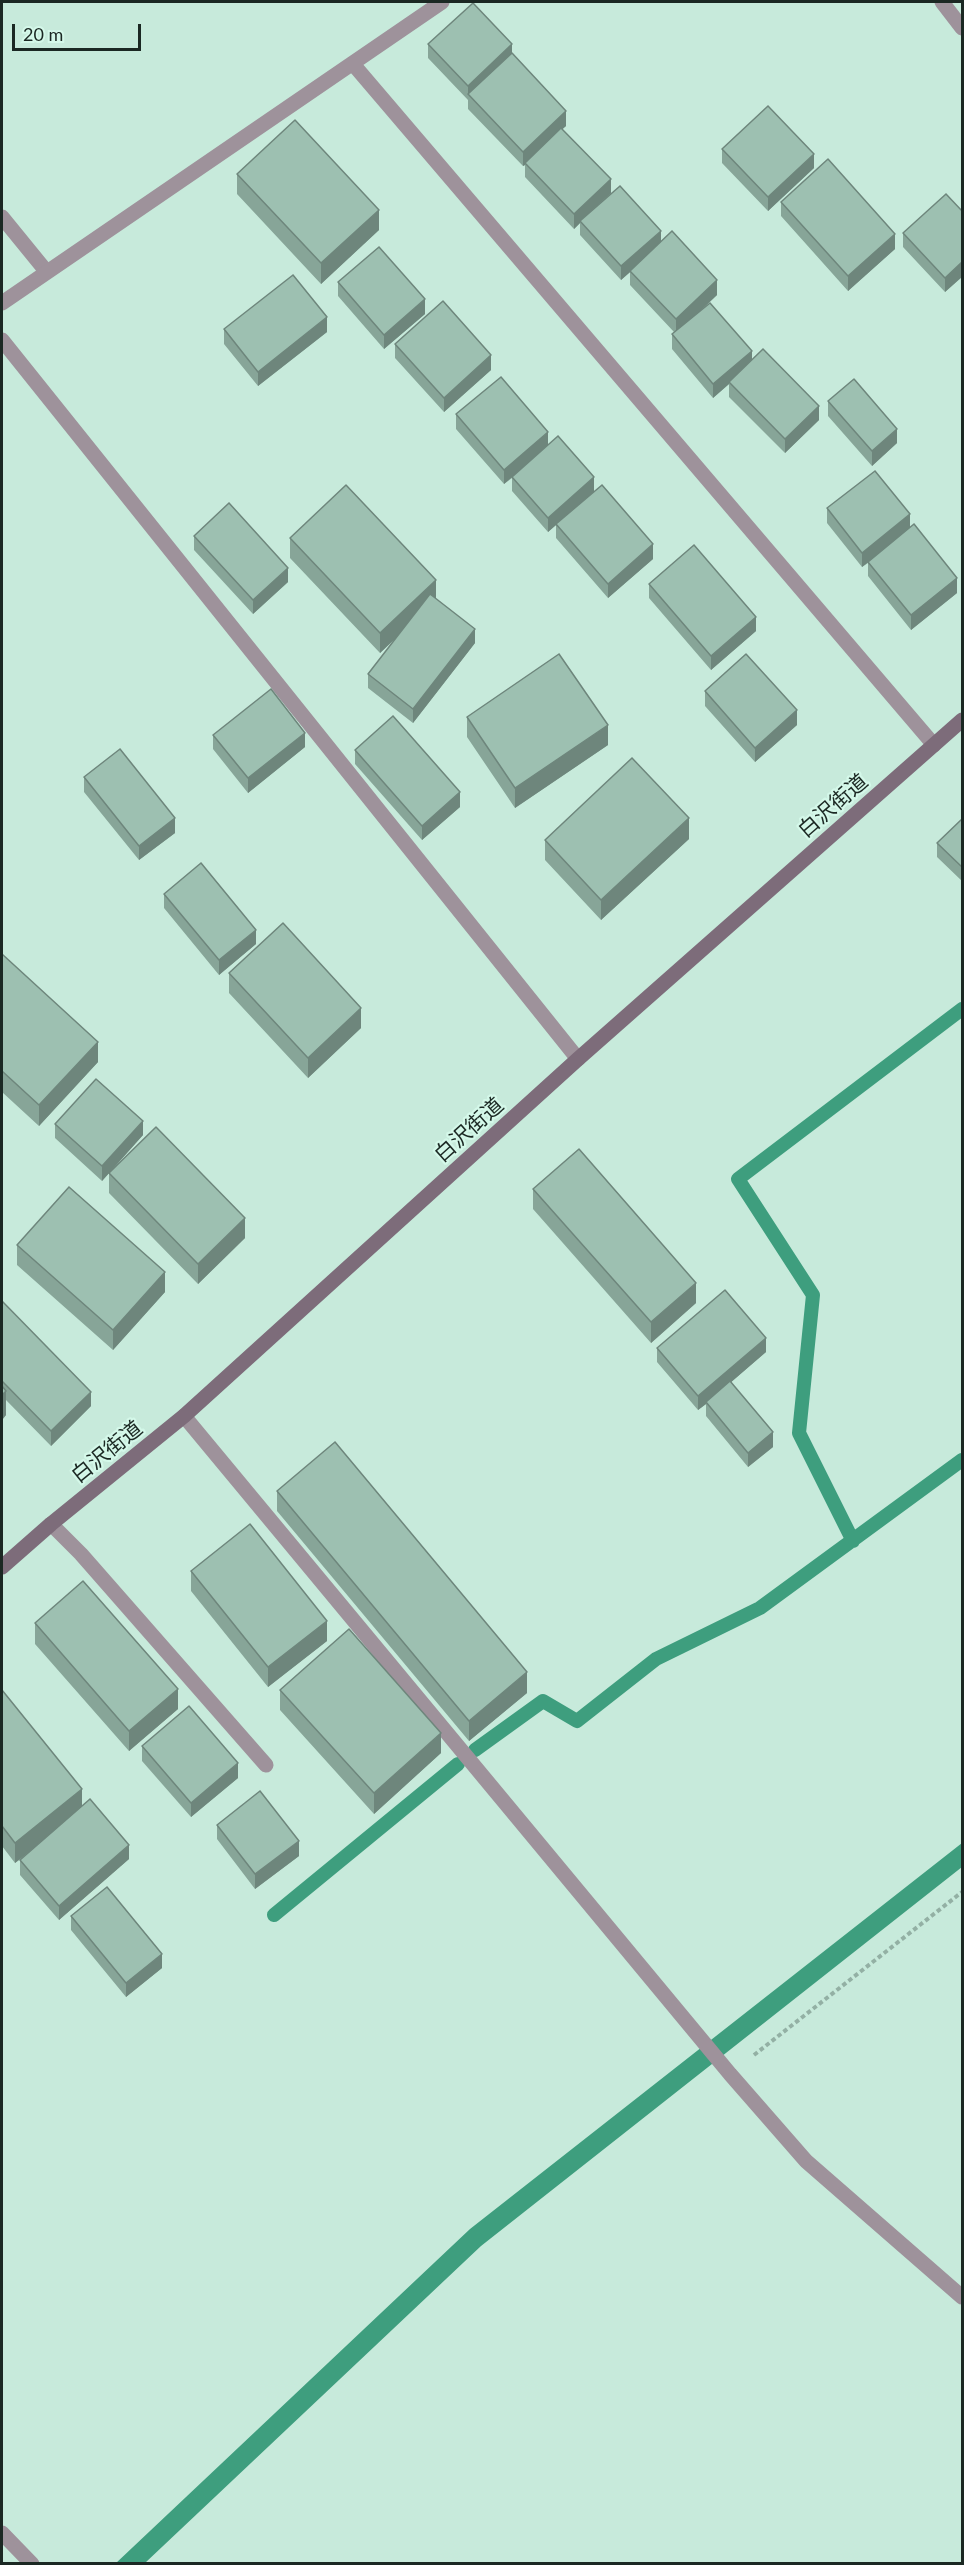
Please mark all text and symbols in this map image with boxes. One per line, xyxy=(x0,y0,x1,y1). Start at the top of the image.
scale bar xyxy=(15,12,144,50)
text: 20 m xyxy=(23,23,63,45)
street label: 白沢街道 xyxy=(793,769,873,843)
street label: 白沢街道 xyxy=(429,1093,509,1167)
street label: 白沢街道 xyxy=(66,1416,148,1488)

